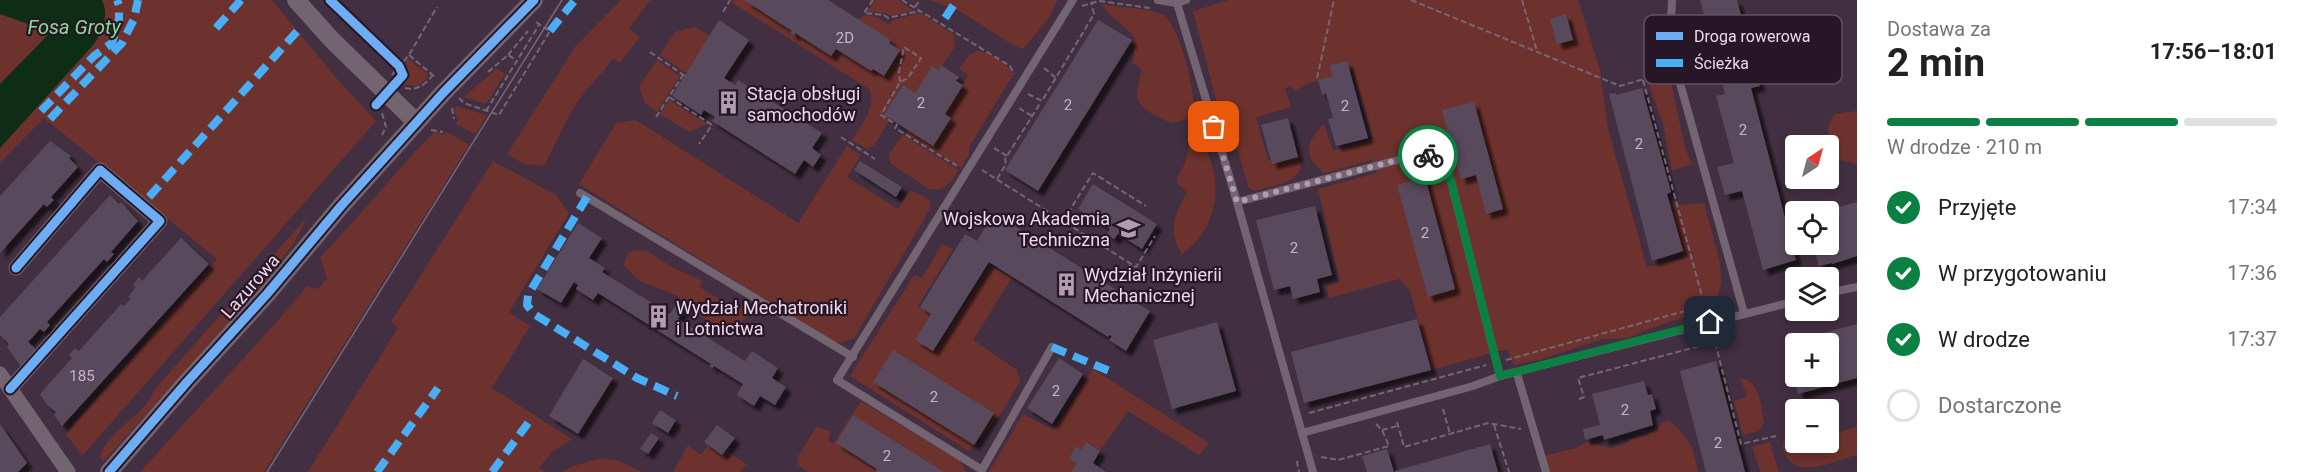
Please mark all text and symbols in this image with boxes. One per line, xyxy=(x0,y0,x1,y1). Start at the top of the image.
water label: Fosa Groty xyxy=(27,15,121,39)
legend xyxy=(1644,15,1842,84)
text: Dostawa za xyxy=(1887,17,1991,41)
text: Droga rowerowa xyxy=(1694,27,1811,46)
house number: 2D xyxy=(836,29,854,47)
text: 17:56–18:01 xyxy=(2150,39,2277,64)
text: 2 min xyxy=(1887,40,1985,86)
text: Ścieżka xyxy=(1694,53,1749,73)
place label: Stacja obsługi samochodów xyxy=(747,83,860,125)
building icon: Stacja obsługi samochodów xyxy=(716,90,742,116)
house number: 2 xyxy=(917,94,925,112)
house number: 2 xyxy=(1064,96,1072,114)
house number: 2 xyxy=(1341,97,1349,115)
pin xyxy=(1188,101,1239,152)
icon: bag xyxy=(1197,110,1230,143)
house number: 2 xyxy=(1739,121,1747,139)
courier xyxy=(1398,125,1458,185)
house number: 2 xyxy=(1635,135,1643,153)
north arrow xyxy=(1785,135,1839,189)
map controls xyxy=(1785,135,1839,453)
text: W drodze · 210 m xyxy=(1887,135,2042,159)
icon: bike xyxy=(1412,139,1445,172)
icon: check xyxy=(1887,191,1920,224)
text: Przyjęte xyxy=(1938,195,2016,220)
text: 17:34 xyxy=(2227,195,2277,219)
button: locate xyxy=(1785,201,1839,255)
place label: Wojskowa Akademia Techniczna xyxy=(943,208,1110,250)
school or university icon: Wojskowa Akademia Techniczna xyxy=(1115,215,1141,241)
house number: 2 xyxy=(1421,224,1429,242)
house number: 2 xyxy=(1290,239,1298,257)
street label: Lazurowa xyxy=(217,250,283,322)
icon: check xyxy=(1887,257,1920,290)
text: W przygotowaniu xyxy=(1938,261,2107,286)
text: 17:36 xyxy=(2227,261,2277,285)
place label: Wydział Inżynierii Mechanicznej xyxy=(1084,264,1222,306)
button: layers xyxy=(1785,267,1839,321)
building icon: Wydział Inżynierii Mechanicznej xyxy=(1053,271,1079,297)
pin xyxy=(1684,296,1735,347)
place label: Wydział Mechatroniki i Lotnictwa xyxy=(676,297,847,339)
building icon: Wydział Mechatroniki i Lotnictwa xyxy=(645,304,671,330)
icon: home xyxy=(1693,305,1726,338)
icon: check xyxy=(1887,323,1920,356)
text: W drodze xyxy=(1938,327,2030,352)
text: 17:37 xyxy=(2227,327,2277,351)
button: + xyxy=(1785,333,1839,387)
house number: 185 xyxy=(69,367,95,385)
house number: 2 xyxy=(1052,382,1060,400)
house number: 2 xyxy=(930,388,938,406)
text: Dostarczone xyxy=(1938,393,2061,418)
button: − xyxy=(1785,399,1839,453)
house number: 2 xyxy=(1621,401,1629,419)
house number: 2 xyxy=(1714,434,1722,452)
house number: 2 xyxy=(883,447,891,465)

